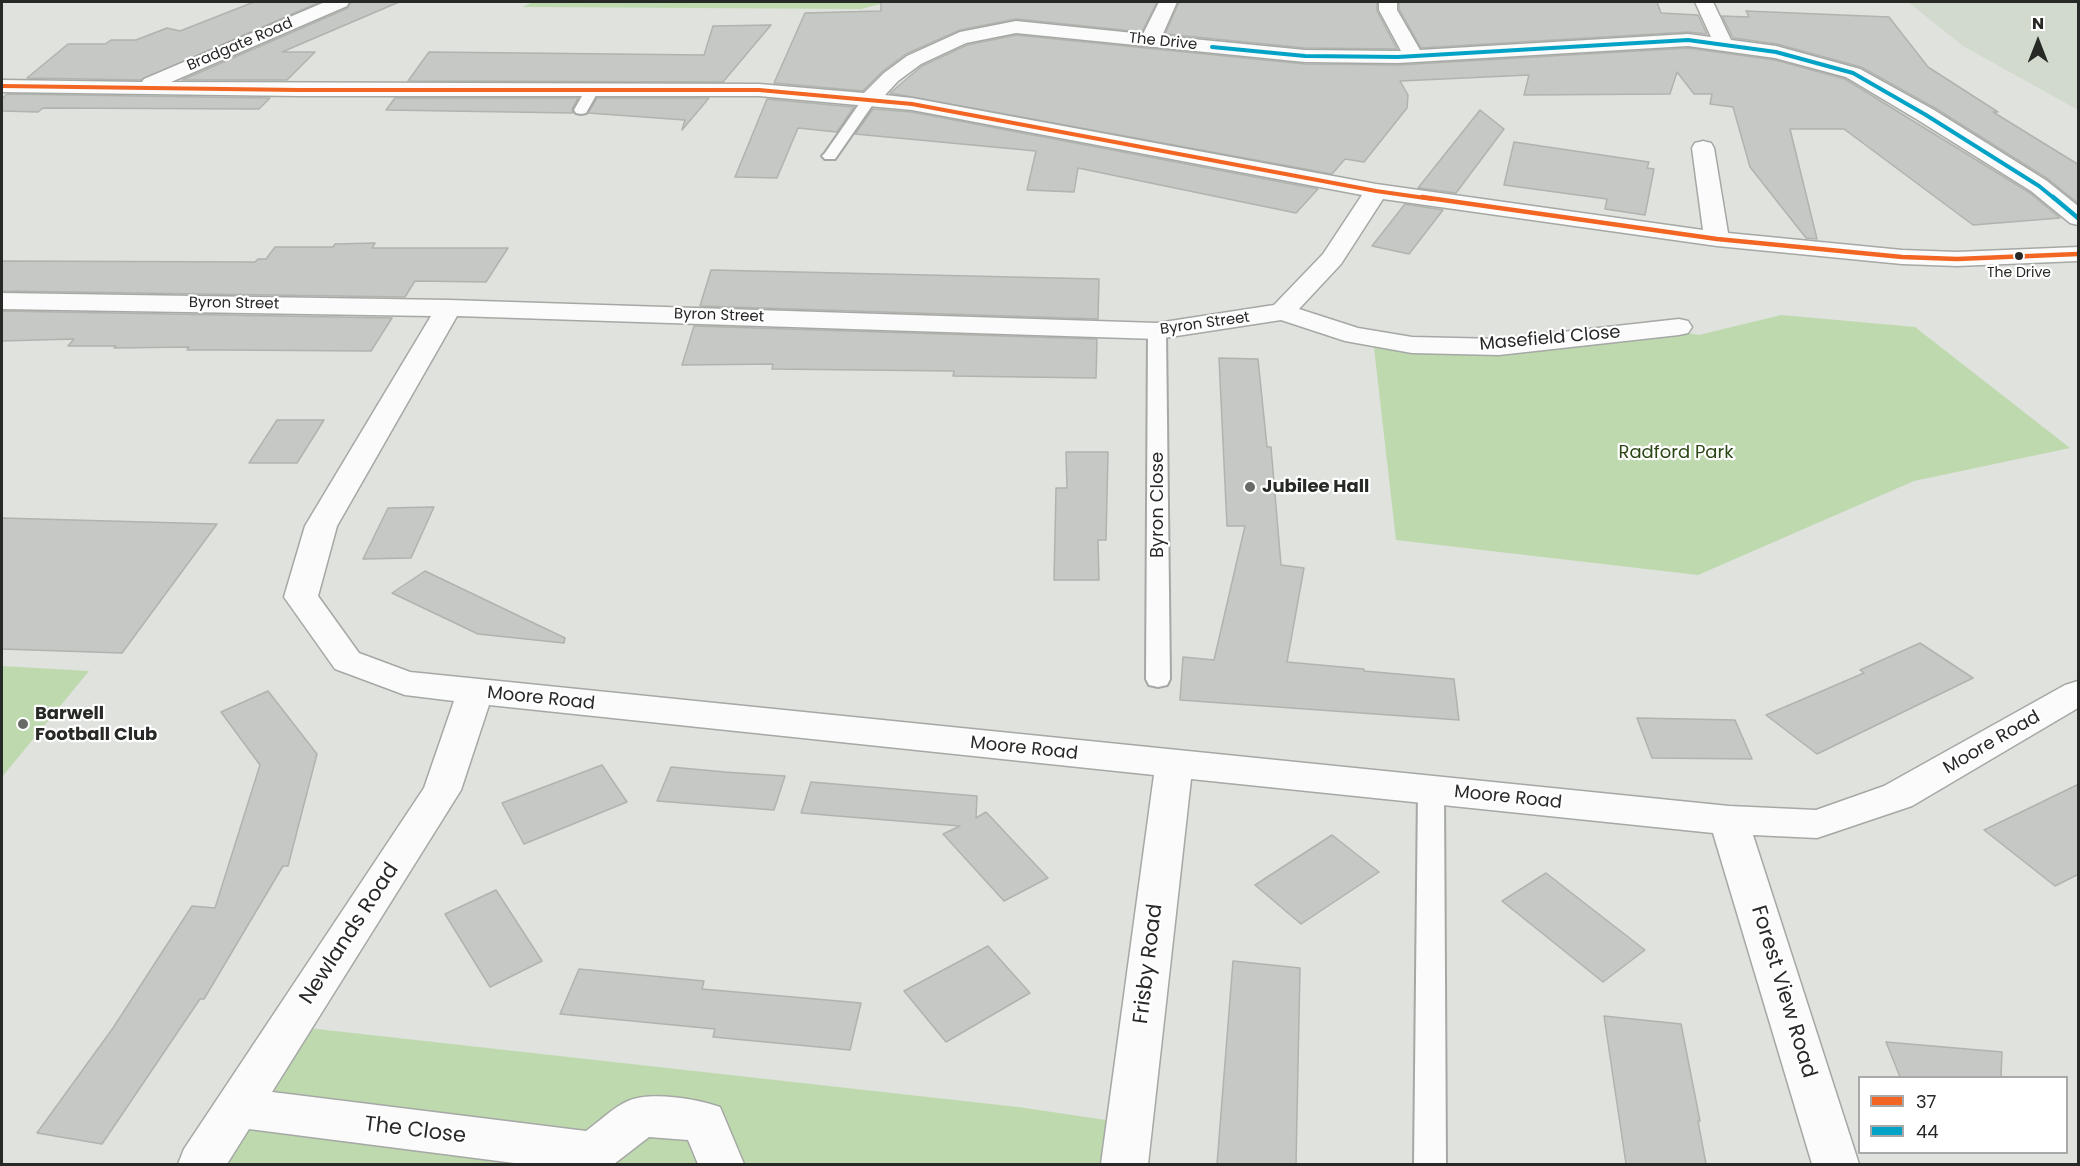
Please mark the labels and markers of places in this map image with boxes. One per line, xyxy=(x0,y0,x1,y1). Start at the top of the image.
marker: The Drive xyxy=(2013,250,2025,262)
place label: The Drive xyxy=(1987,265,2051,281)
place label: Jubilee Hall xyxy=(1262,476,1369,498)
marker: Jubilee Hall xyxy=(1243,480,1257,494)
place label: Barwell Football Club xyxy=(35,703,157,746)
marker: Barwell Football Club xyxy=(16,717,30,731)

